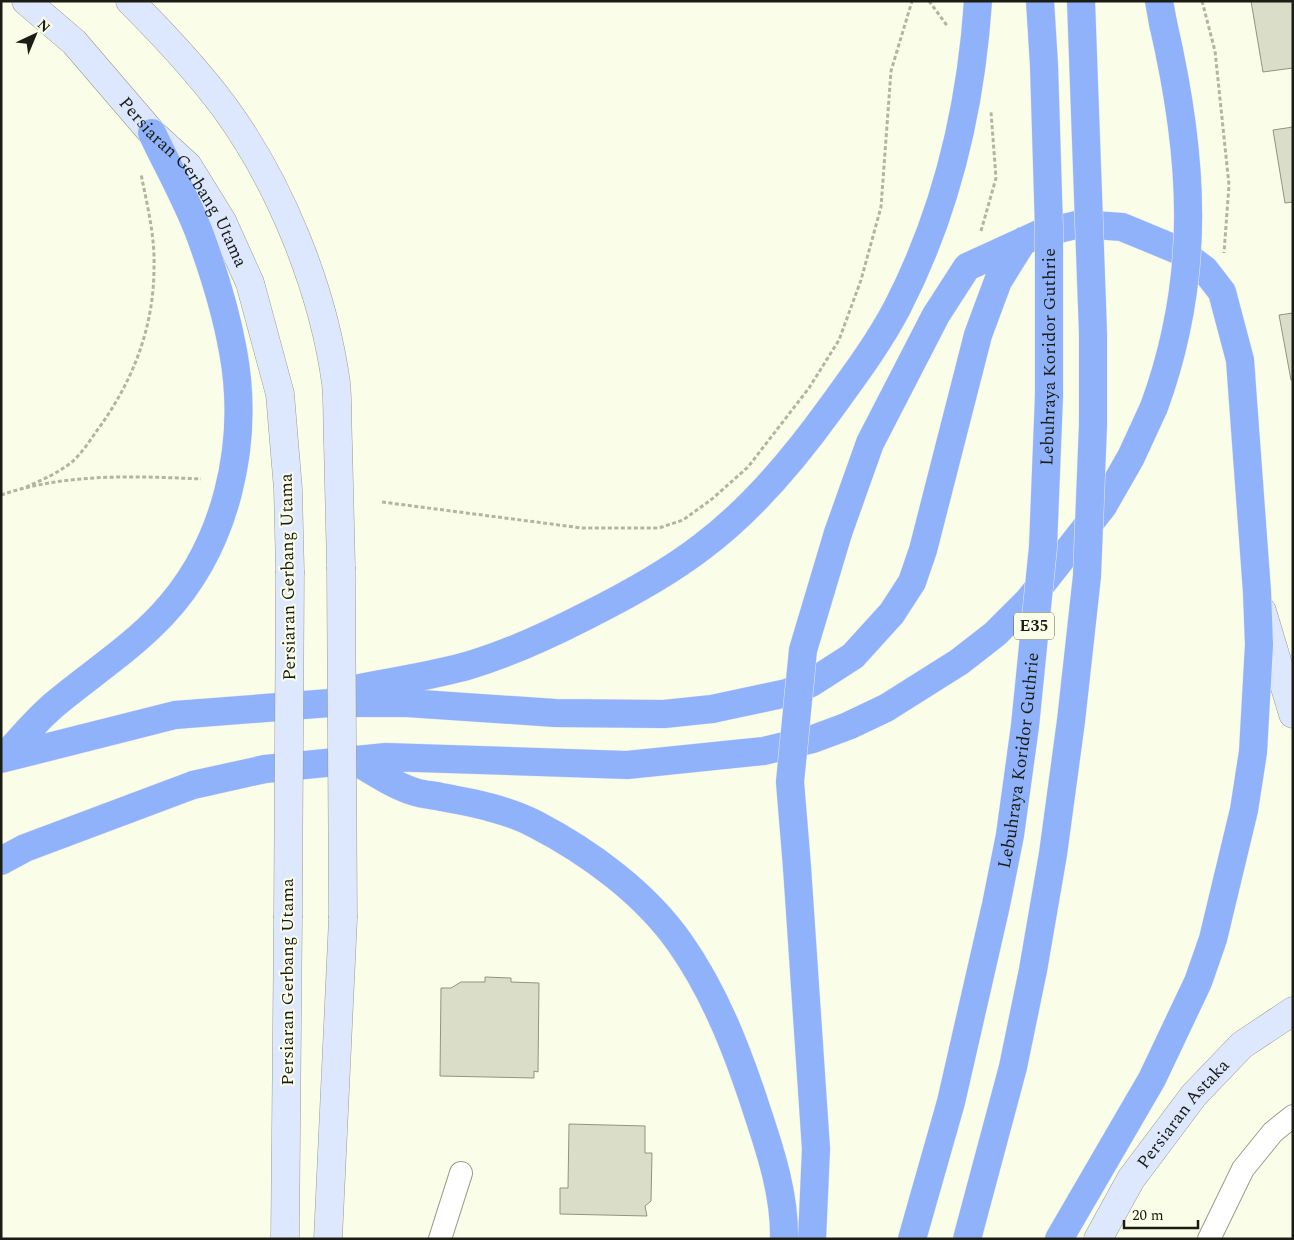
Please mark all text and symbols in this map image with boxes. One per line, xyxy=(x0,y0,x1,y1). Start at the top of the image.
north arrow xyxy=(10,10,60,60)
text: N xyxy=(32,14,55,38)
street label: Persiaran Gerbang Utama xyxy=(113,90,255,272)
street label: Lebuhraya Koridor Guthrie xyxy=(1033,248,1063,466)
street label: Persiaran Gerbang Utama xyxy=(273,473,303,681)
road number: E35 xyxy=(1014,612,1054,640)
street label: Lebuhraya Koridor Guthrie xyxy=(990,651,1046,871)
street label: Persiaran Gerbang Utama xyxy=(274,878,301,1086)
street label: Persiaran Astaka xyxy=(1130,1052,1236,1174)
scale bar xyxy=(1124,1198,1198,1230)
text: 20 m xyxy=(1132,1204,1164,1227)

